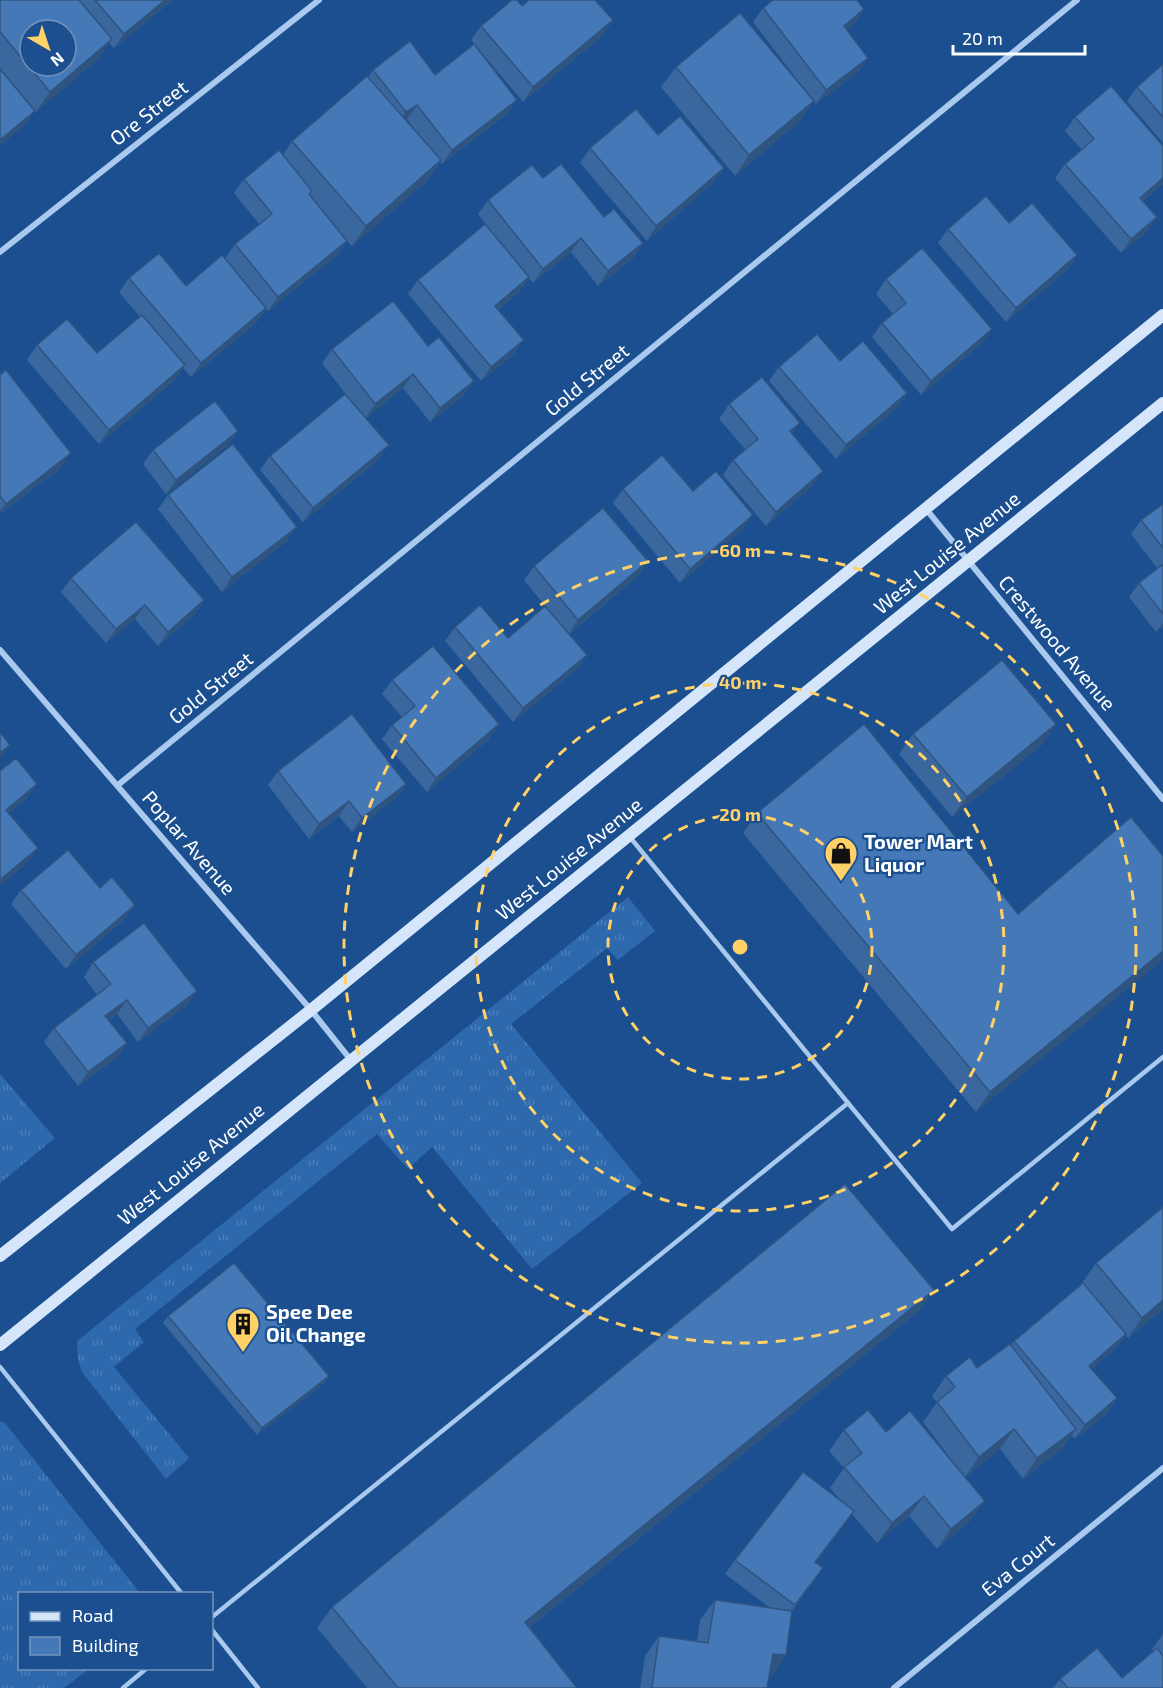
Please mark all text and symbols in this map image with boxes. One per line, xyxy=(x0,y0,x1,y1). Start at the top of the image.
north arrow xyxy=(18,18,78,78)
scale bar xyxy=(953,18,1085,56)
text: 20 m xyxy=(962,27,1003,49)
text: N xyxy=(47,49,68,71)
street label: Ore Street xyxy=(105,74,192,150)
street label: Gold Street xyxy=(539,338,634,420)
street label: West Louise Avenue xyxy=(868,486,1024,619)
text: 60 m xyxy=(719,539,761,561)
street label: Crestwood Avenue xyxy=(994,570,1121,715)
street label: Gold Street xyxy=(163,646,258,728)
text: 40 m xyxy=(719,671,761,693)
street label: Poplar Avenue xyxy=(138,785,242,899)
street label: West Louise Avenue xyxy=(490,792,646,925)
text: 20 m xyxy=(719,803,761,825)
place label: Tower Mart Liquor xyxy=(864,829,973,876)
shop icon: Tower Mart Liquor xyxy=(823,835,859,882)
centre of rings xyxy=(730,937,750,957)
street label: West Louise Avenue xyxy=(112,1097,268,1230)
place label: Spee Dee Oil Change xyxy=(266,1299,366,1346)
building icon: Spee Dee Oil Change xyxy=(225,1306,261,1353)
street label: Eva Court xyxy=(976,1527,1059,1601)
legend xyxy=(18,1592,213,1670)
text: Road xyxy=(72,1604,113,1626)
text: Building xyxy=(72,1634,139,1656)

